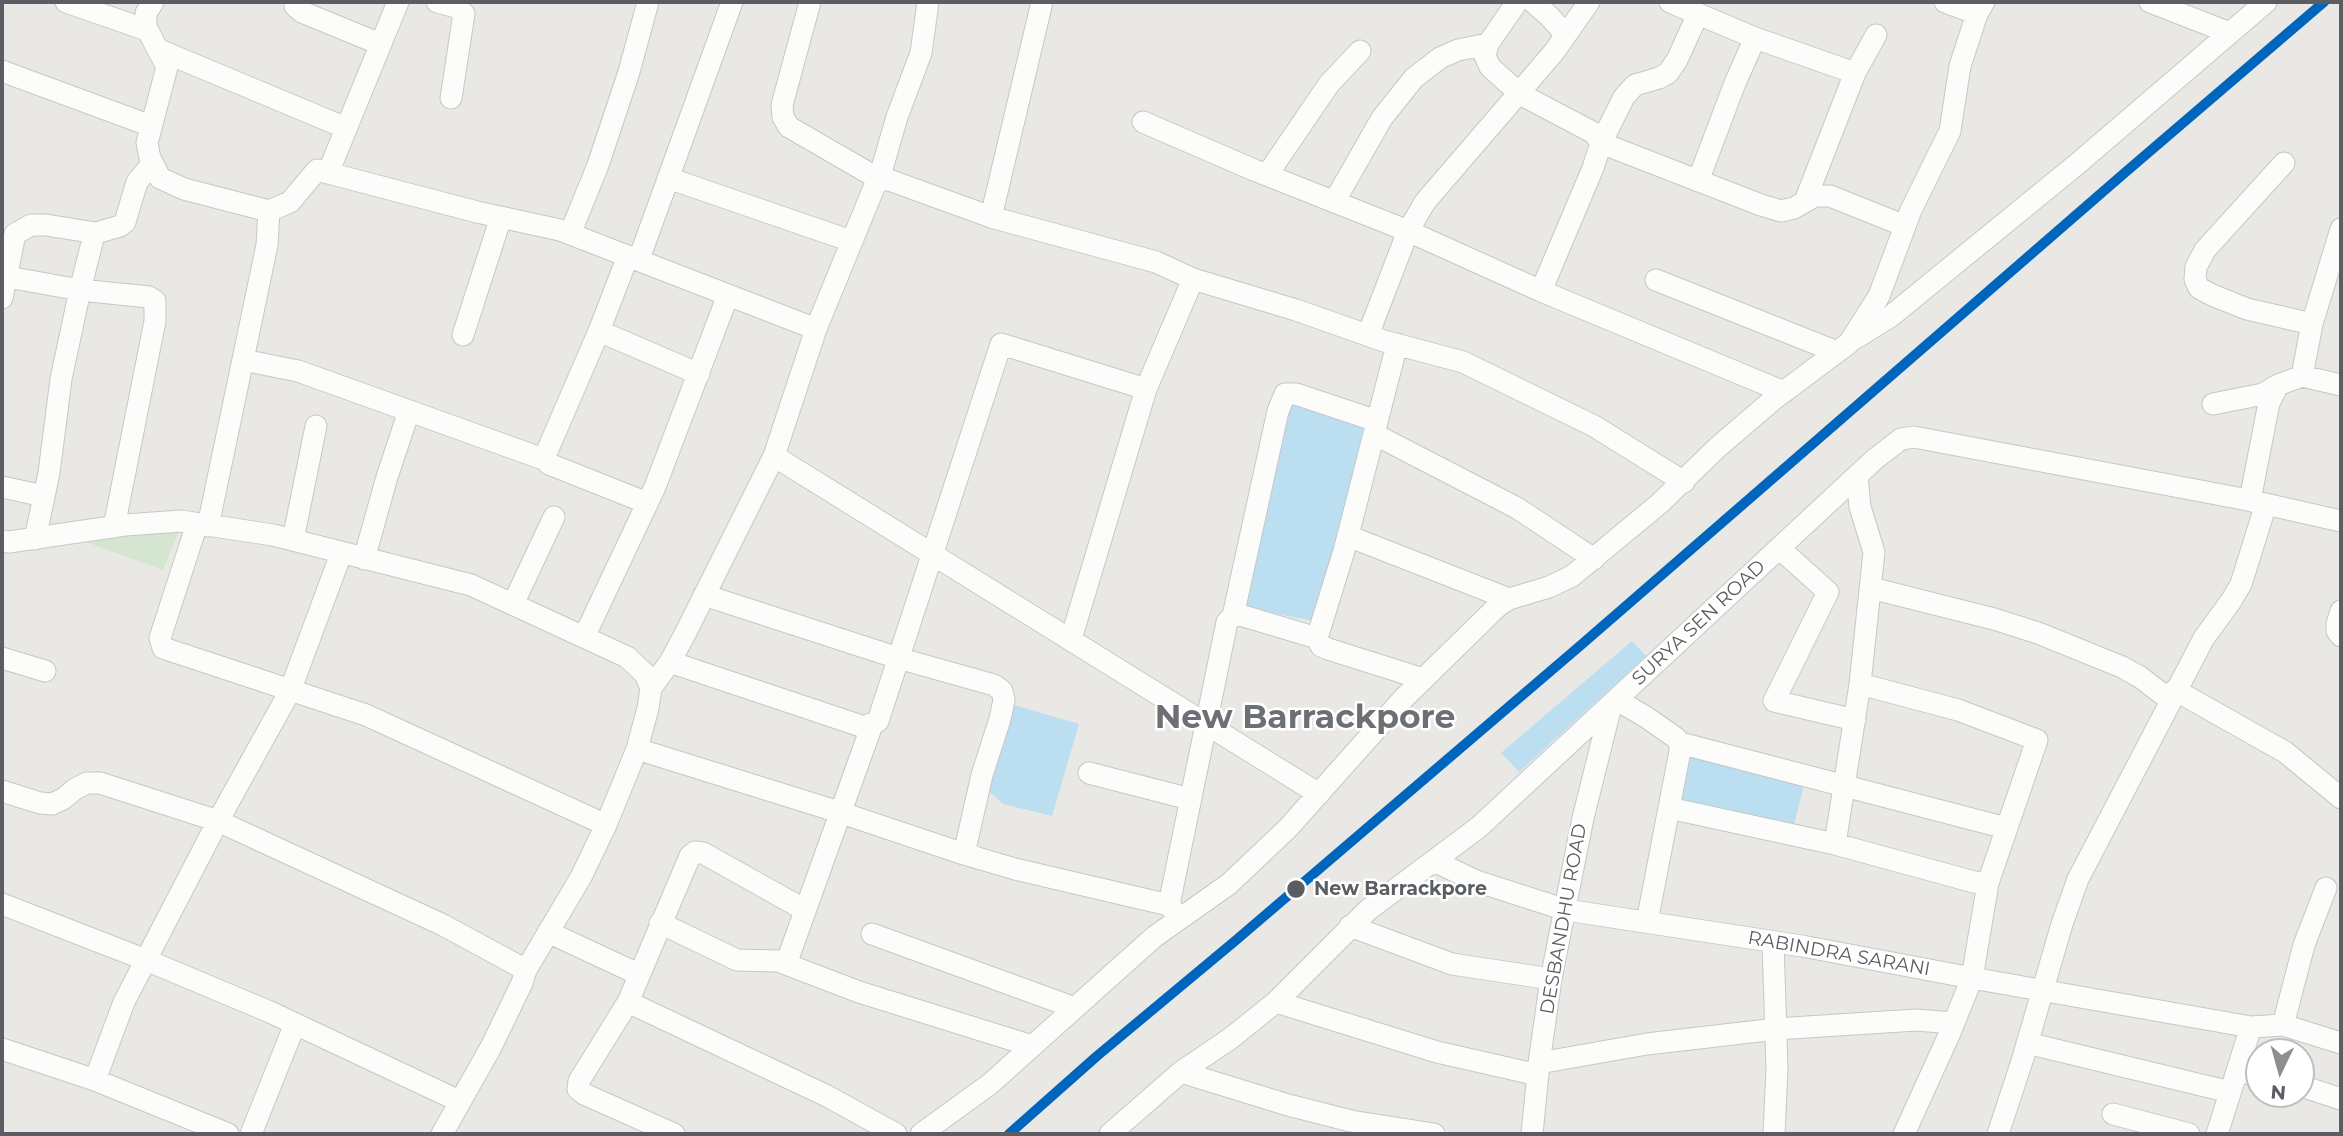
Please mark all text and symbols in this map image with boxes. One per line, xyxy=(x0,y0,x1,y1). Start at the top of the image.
street label: SURYA SEN ROAD xyxy=(1628,555,1770,691)
district label: New Barrackpore xyxy=(1155,698,1455,738)
street label: DESBANDHU ROAD xyxy=(1536,822,1592,1016)
marker: New Barrackpore xyxy=(1285,878,1307,900)
place label: New Barrackpore xyxy=(1314,878,1487,900)
street label: RABINDRA SARANI xyxy=(1746,927,1932,981)
north arrow xyxy=(2245,1038,2315,1108)
text: N xyxy=(2270,1080,2287,1105)

